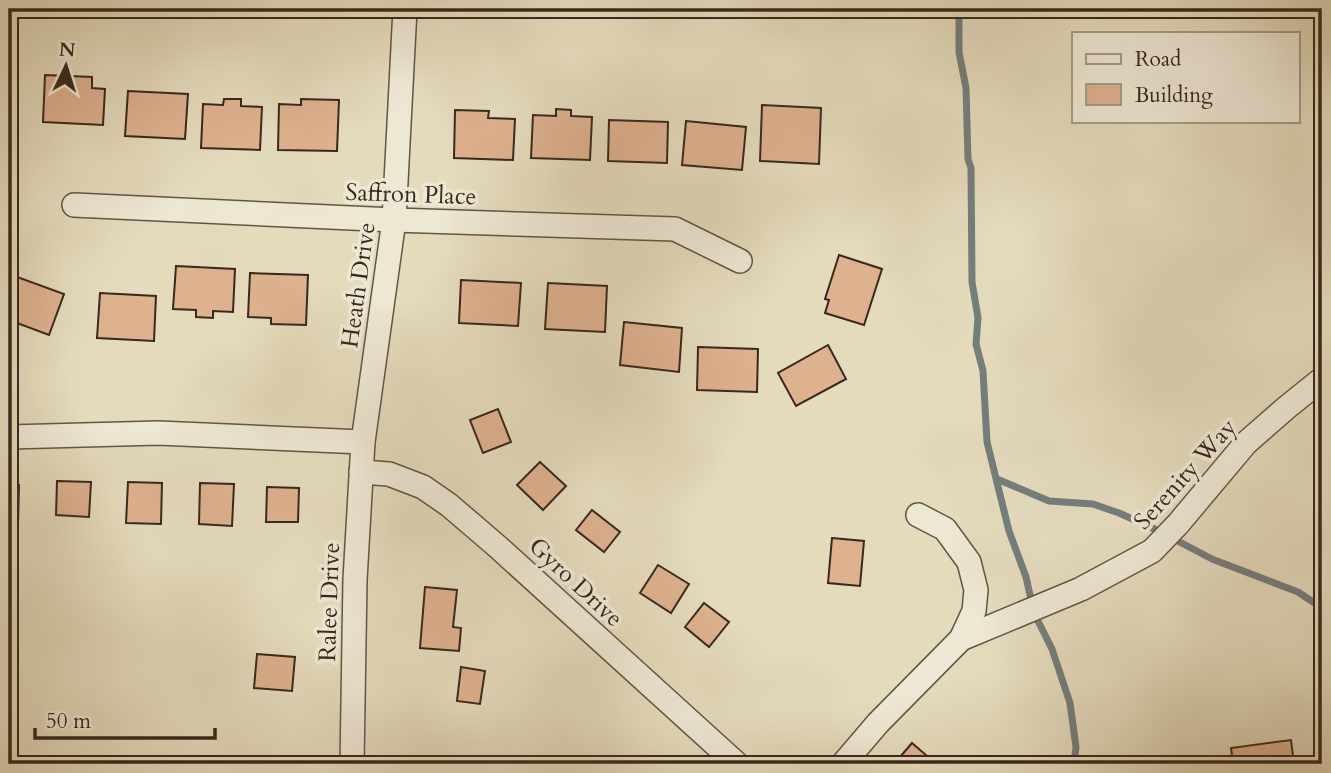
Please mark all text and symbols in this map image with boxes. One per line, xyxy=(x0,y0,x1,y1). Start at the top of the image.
north arrow xyxy=(32,32,102,102)
legend xyxy=(1072,32,1300,122)
text: N xyxy=(58,36,77,64)
text: Road xyxy=(1135,45,1181,74)
text: Building xyxy=(1135,81,1213,110)
street label: Saffron Place xyxy=(345,176,477,213)
street label: Heath Drive xyxy=(333,220,384,350)
street label: Serenity Way xyxy=(1127,411,1244,537)
street label: Gyro Drive xyxy=(521,530,630,635)
street label: Ralee Drive xyxy=(311,542,348,662)
scale bar xyxy=(35,696,215,740)
text: 50 m xyxy=(46,707,91,736)

